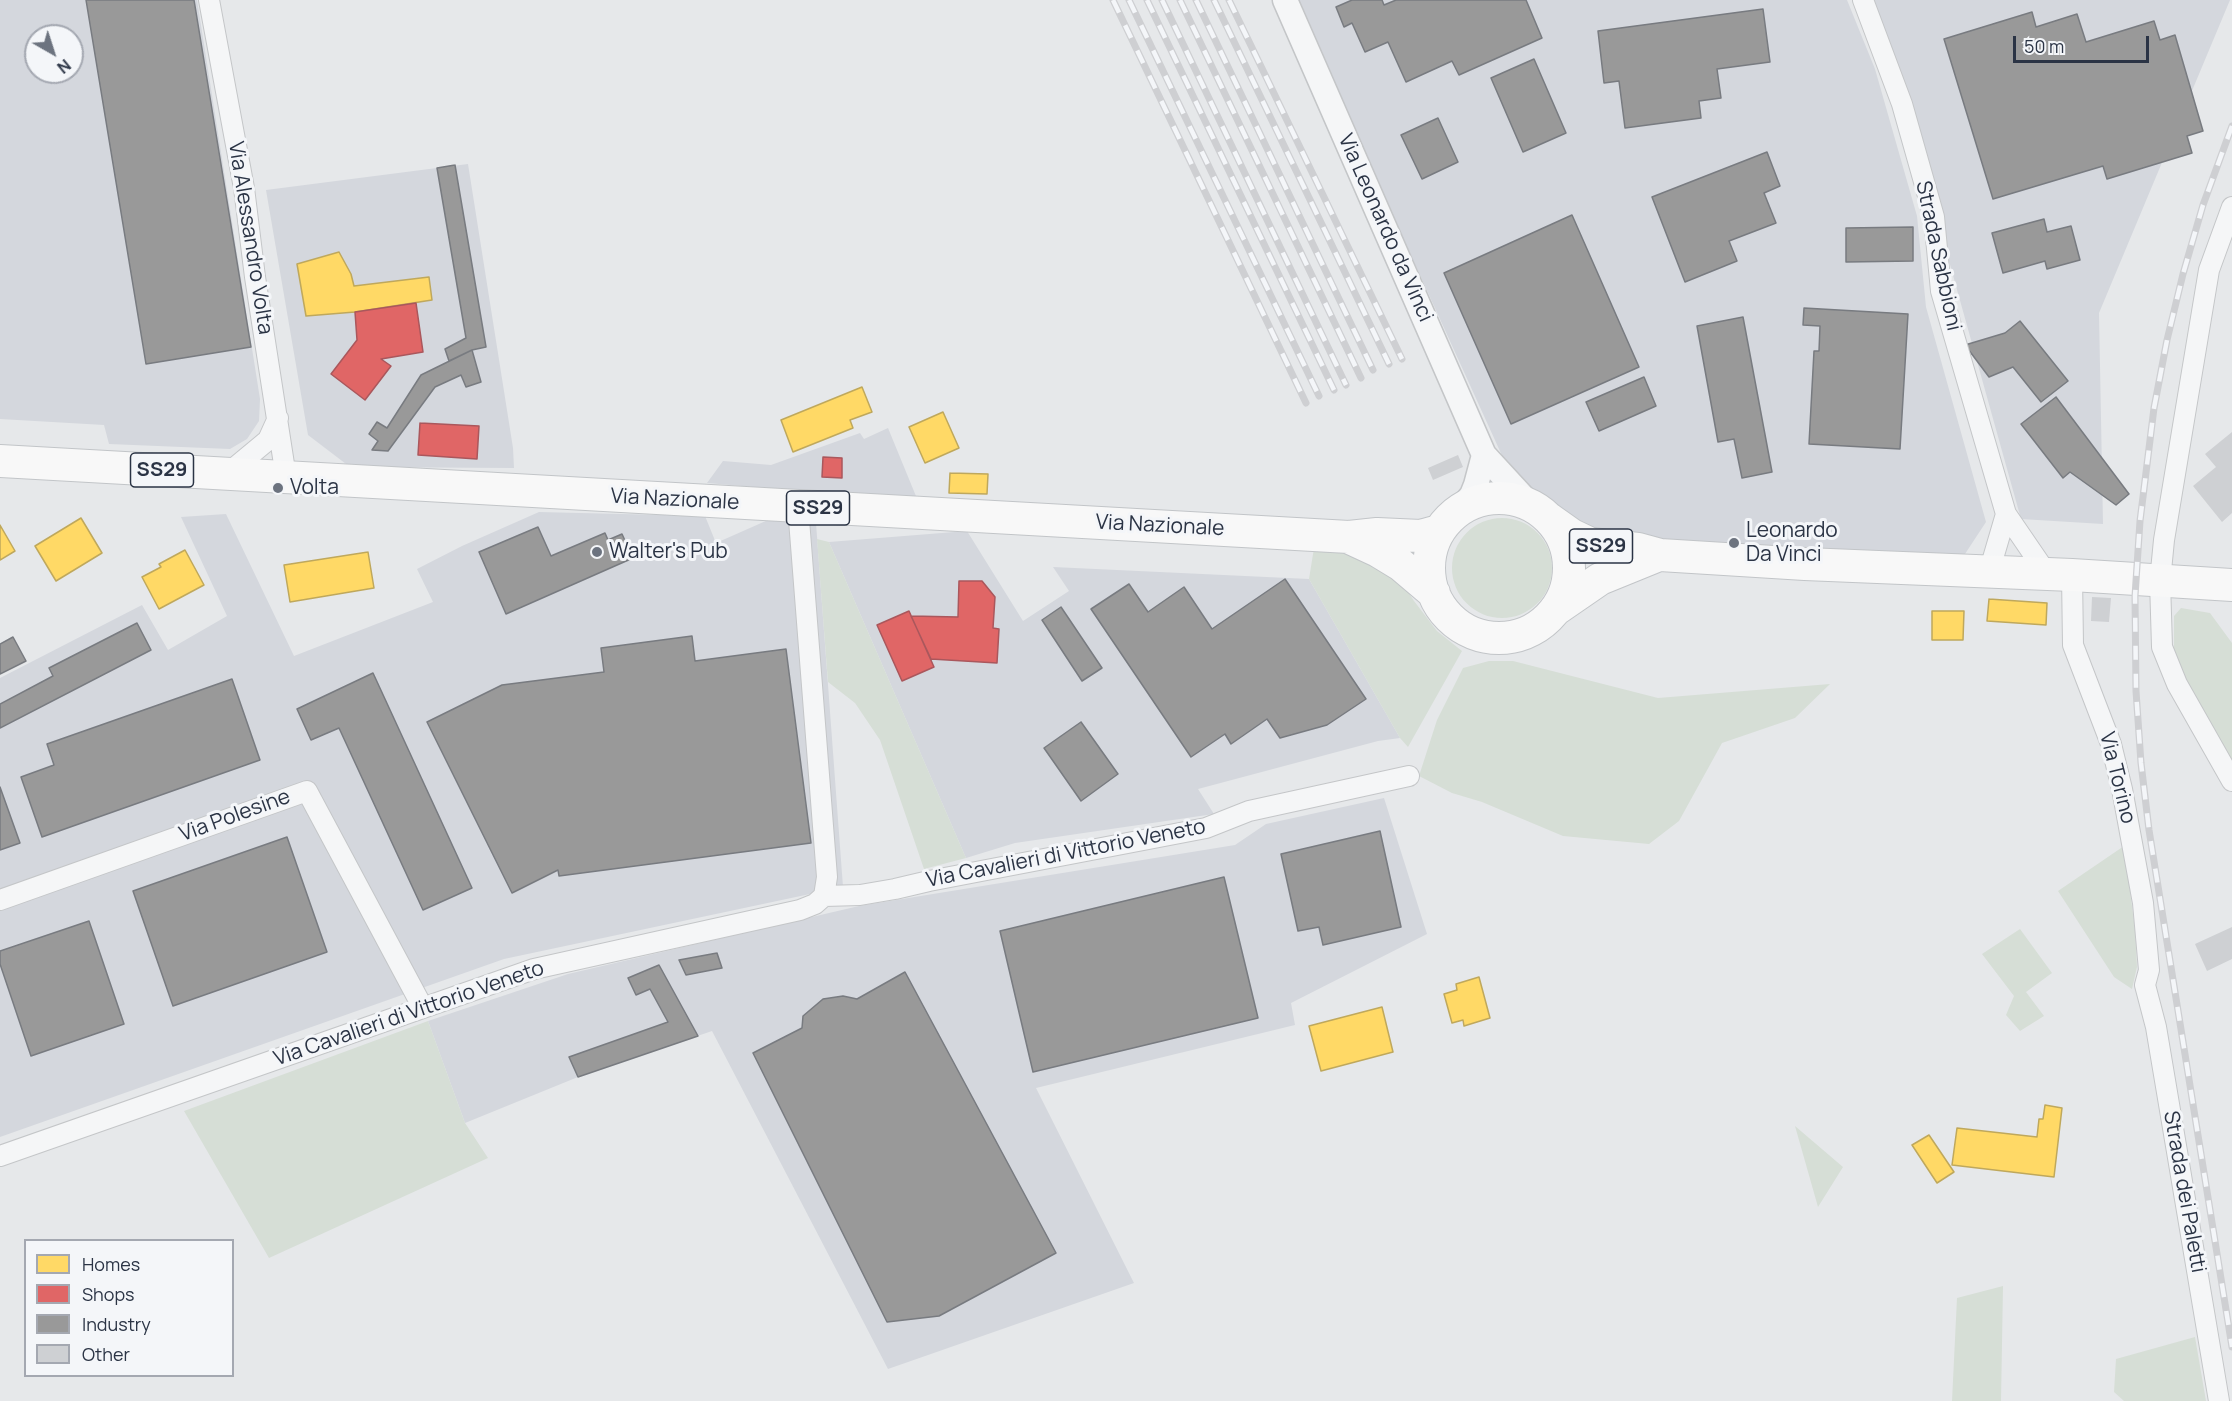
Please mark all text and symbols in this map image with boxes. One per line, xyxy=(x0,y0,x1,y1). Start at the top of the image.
north arrow xyxy=(24,24,84,84)
scale bar xyxy=(2016,24,2152,62)
text: 50 m xyxy=(2024,34,2064,58)
text: N xyxy=(53,54,75,79)
street label: Via Leonardo da Vinci xyxy=(1332,130,1438,326)
street label: Via Alessandro Volta xyxy=(222,140,278,336)
street label: Strada Sabbioni xyxy=(1910,179,1966,333)
road number: SS29 xyxy=(130,453,194,487)
place label: Volta xyxy=(290,475,339,501)
marker: Volta xyxy=(271,481,285,495)
street label: Via Nazionale xyxy=(610,484,740,516)
road number: SS29 xyxy=(786,491,850,525)
street label: Via Nazionale xyxy=(1095,510,1225,542)
place label: Leonardo Da Vinci xyxy=(1746,518,1838,568)
road number: SS29 xyxy=(1570,529,1632,563)
marker: Leonardo Da Vinci xyxy=(1727,536,1741,550)
place label: Walter's Pub xyxy=(609,539,728,565)
marker: Walter's Pub xyxy=(590,545,604,559)
street label: Via Torino xyxy=(2093,730,2141,826)
street label: Via Polesine xyxy=(176,784,294,848)
street label: Via Cavalieri di Vittorio Veneto xyxy=(924,815,1208,893)
street label: Via Cavalieri di Vittorio Veneto xyxy=(271,956,547,1072)
street label: Strada dei Paletti xyxy=(2157,1109,2211,1275)
legend xyxy=(24,1239,234,1377)
text: Homes xyxy=(82,1252,140,1276)
text: Shops xyxy=(82,1282,134,1306)
text: Industry xyxy=(82,1312,151,1336)
text: Other xyxy=(82,1342,130,1366)

